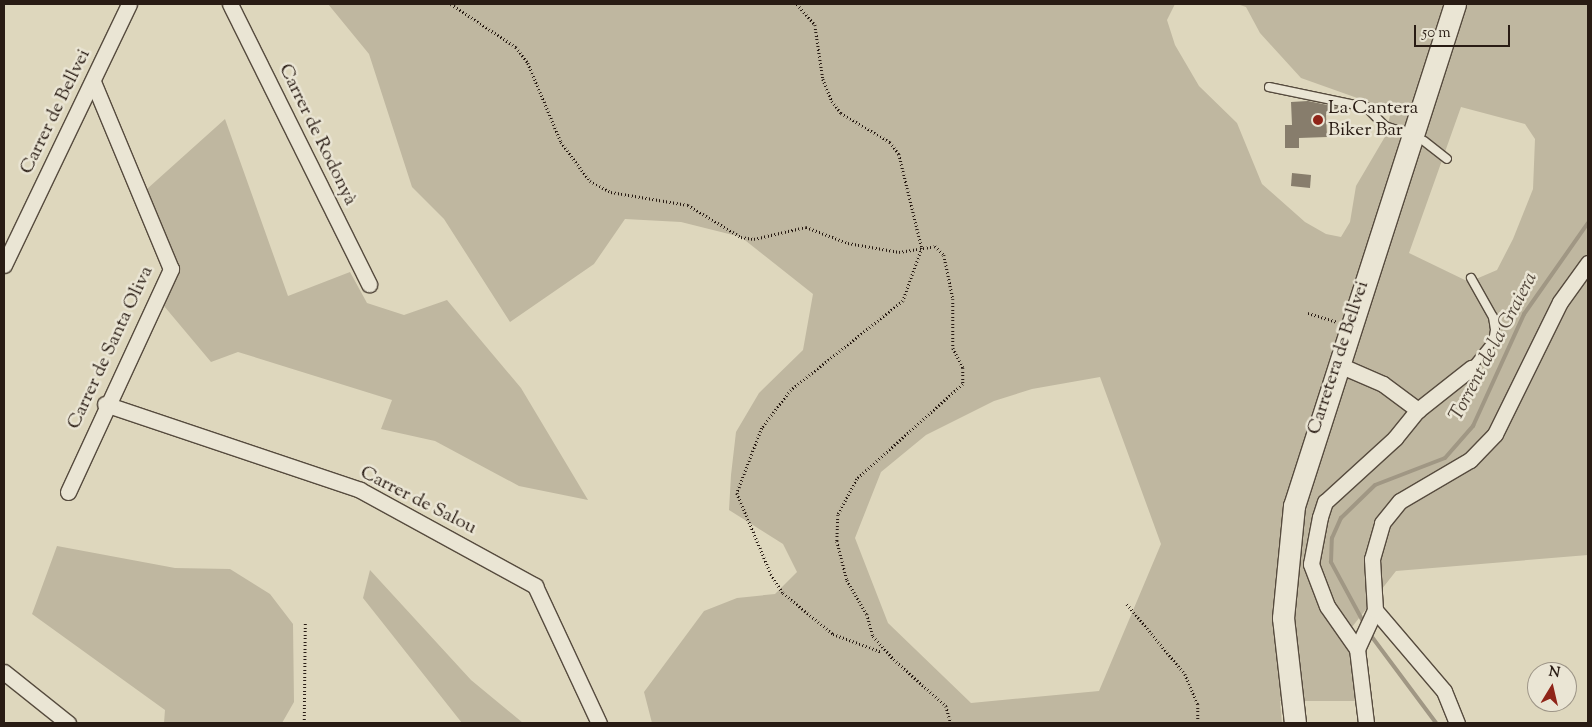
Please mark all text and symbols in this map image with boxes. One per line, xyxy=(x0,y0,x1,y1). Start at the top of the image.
scale bar xyxy=(1417,15,1513,47)
text: 50 m xyxy=(1422,23,1451,44)
street label: Carrer de Bellvei xyxy=(16,46,96,178)
street label: Carrer de Rodonyà xyxy=(273,61,361,209)
place label: La Cantera Biker Bar xyxy=(1328,98,1418,142)
marker: La Cantera Biker Bar xyxy=(1312,114,1324,126)
street label: Carrer de Santa Oliva xyxy=(63,263,159,433)
water label: Torrent de la Graiera xyxy=(1445,268,1543,426)
street label: Carretera de Bellvei xyxy=(1303,278,1375,438)
street label: Carrer de Salou xyxy=(356,462,480,540)
north arrow xyxy=(1527,662,1577,712)
text: N xyxy=(1547,662,1561,684)

